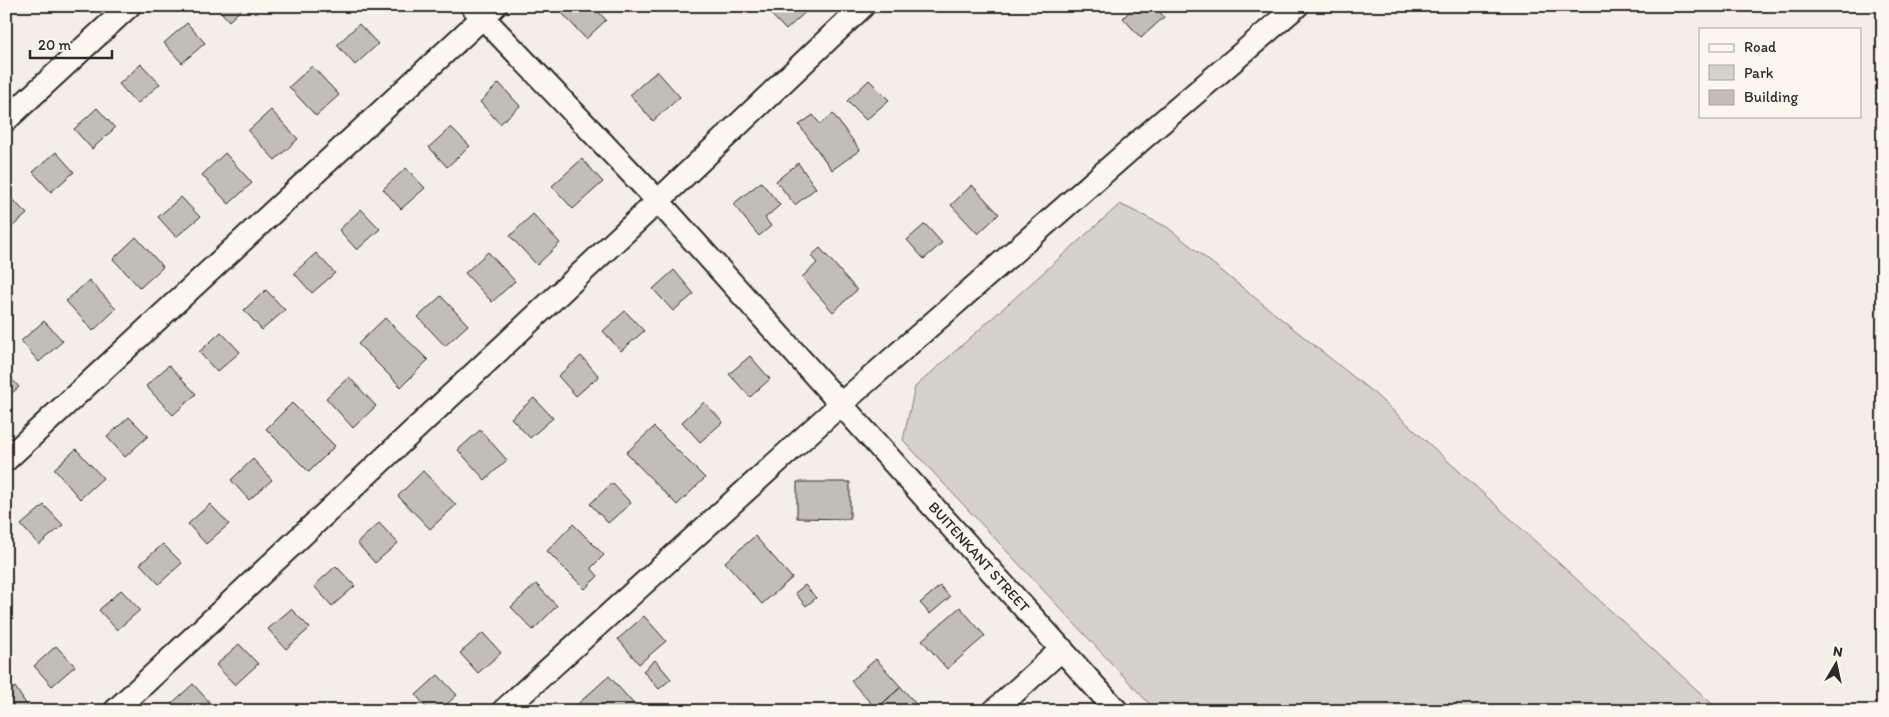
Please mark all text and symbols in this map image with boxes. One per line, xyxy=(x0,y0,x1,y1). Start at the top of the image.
scale bar xyxy=(30,28,112,60)
legend xyxy=(1699,28,1862,118)
text: 20 m xyxy=(38,36,72,54)
text: Road xyxy=(1744,38,1777,56)
text: Park xyxy=(1744,64,1774,82)
text: Building xyxy=(1744,88,1798,106)
street label: BUITENKANT STREET xyxy=(925,498,1034,616)
north arrow xyxy=(1812,640,1862,690)
text: N xyxy=(1832,643,1844,661)

